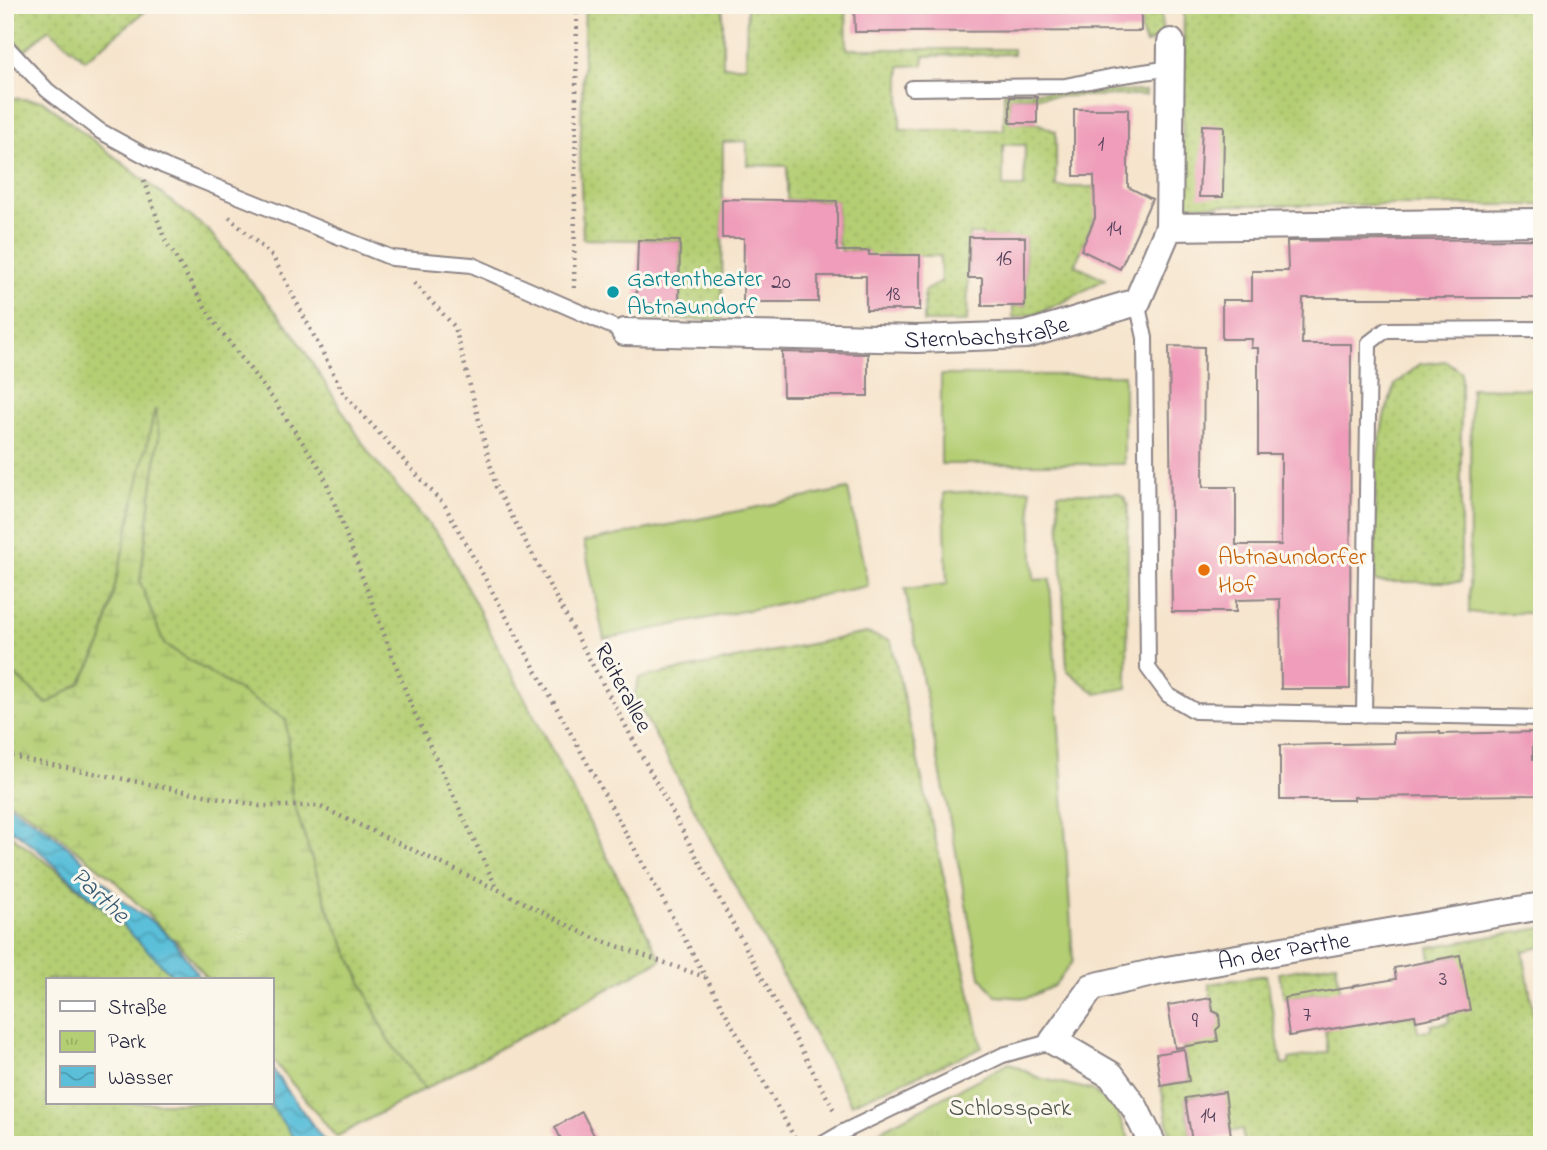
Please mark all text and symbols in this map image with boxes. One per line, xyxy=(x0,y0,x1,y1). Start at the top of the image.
house number: 1 xyxy=(1098,130,1105,160)
house number: 14 xyxy=(1106,215,1122,245)
house number: 16 xyxy=(996,245,1012,275)
place label: Gartentheater Abtnaundorf xyxy=(627,263,763,326)
house number: 20 xyxy=(771,268,791,298)
house number: 18 xyxy=(886,280,900,310)
marker: Gartentheater Abtnaundorf xyxy=(605,284,621,300)
street label: Sternbachstraße xyxy=(904,308,1074,359)
place label: Abtnaundorfer Hof xyxy=(1218,541,1367,604)
marker: Abtnaundorfer Hof xyxy=(1196,562,1212,578)
street label: Reiterallee xyxy=(584,637,660,739)
water label: Parthe xyxy=(61,859,138,934)
street label: An der Parthe xyxy=(1215,924,1353,981)
house number: 3 xyxy=(1439,965,1447,995)
legend xyxy=(46,978,273,1104)
text: Straße xyxy=(108,994,167,1024)
house number: 7 xyxy=(1303,1001,1312,1031)
house number: 9 xyxy=(1192,1007,1199,1037)
text: Park xyxy=(108,1028,147,1058)
text: Wasser xyxy=(108,1064,173,1094)
park label: Schlosspark xyxy=(949,1092,1072,1127)
house number: 14 xyxy=(1200,1102,1216,1132)

